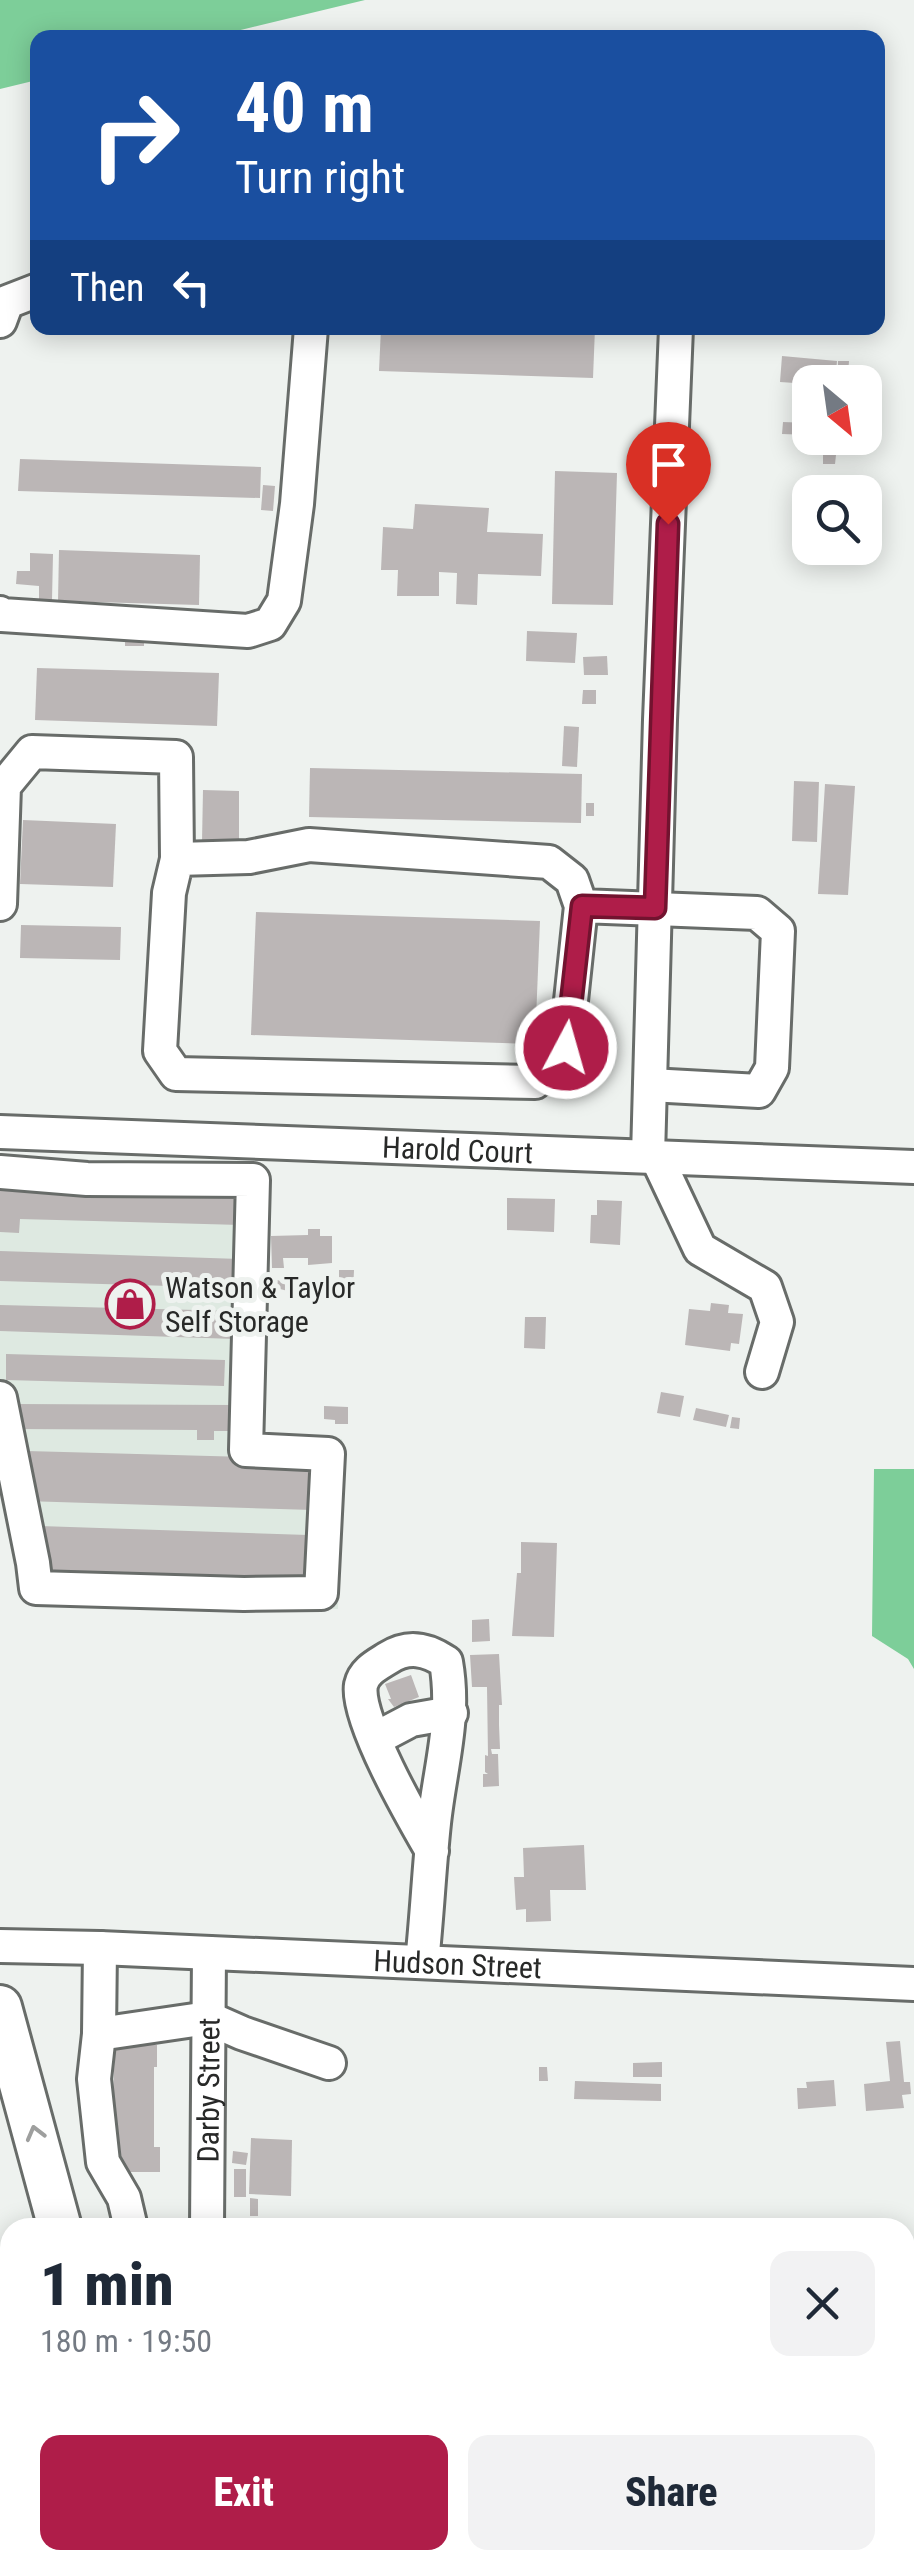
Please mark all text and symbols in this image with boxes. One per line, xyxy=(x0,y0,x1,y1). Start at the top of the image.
text: 40 m xyxy=(235,67,374,149)
icon: right xyxy=(70,70,200,200)
text: Turn right xyxy=(235,151,405,204)
icon: left xyxy=(164,260,219,315)
text: Then xyxy=(70,266,144,310)
north arrow xyxy=(792,365,882,455)
map controls xyxy=(792,365,882,565)
pin xyxy=(626,422,711,525)
icon: arrive xyxy=(641,437,696,492)
button: search xyxy=(792,475,882,565)
position arrow xyxy=(514,996,618,1100)
street label: Harold Court xyxy=(382,1129,534,1170)
place label: Watson & Taylor Self Storage xyxy=(165,1270,355,1339)
shop icon: Watson & Taylor Self Storage xyxy=(104,1278,156,1330)
street label: Hudson Street xyxy=(373,1943,543,1985)
street label: Darby Street xyxy=(190,2017,226,2163)
one-way arrow xyxy=(25,2125,46,2143)
text: 1 min xyxy=(40,2249,174,2320)
button: close xyxy=(770,2251,875,2356)
text: 180 m · 19:50 xyxy=(40,2322,212,2360)
button: Exit xyxy=(40,2435,448,2550)
button: Share xyxy=(468,2435,875,2550)

